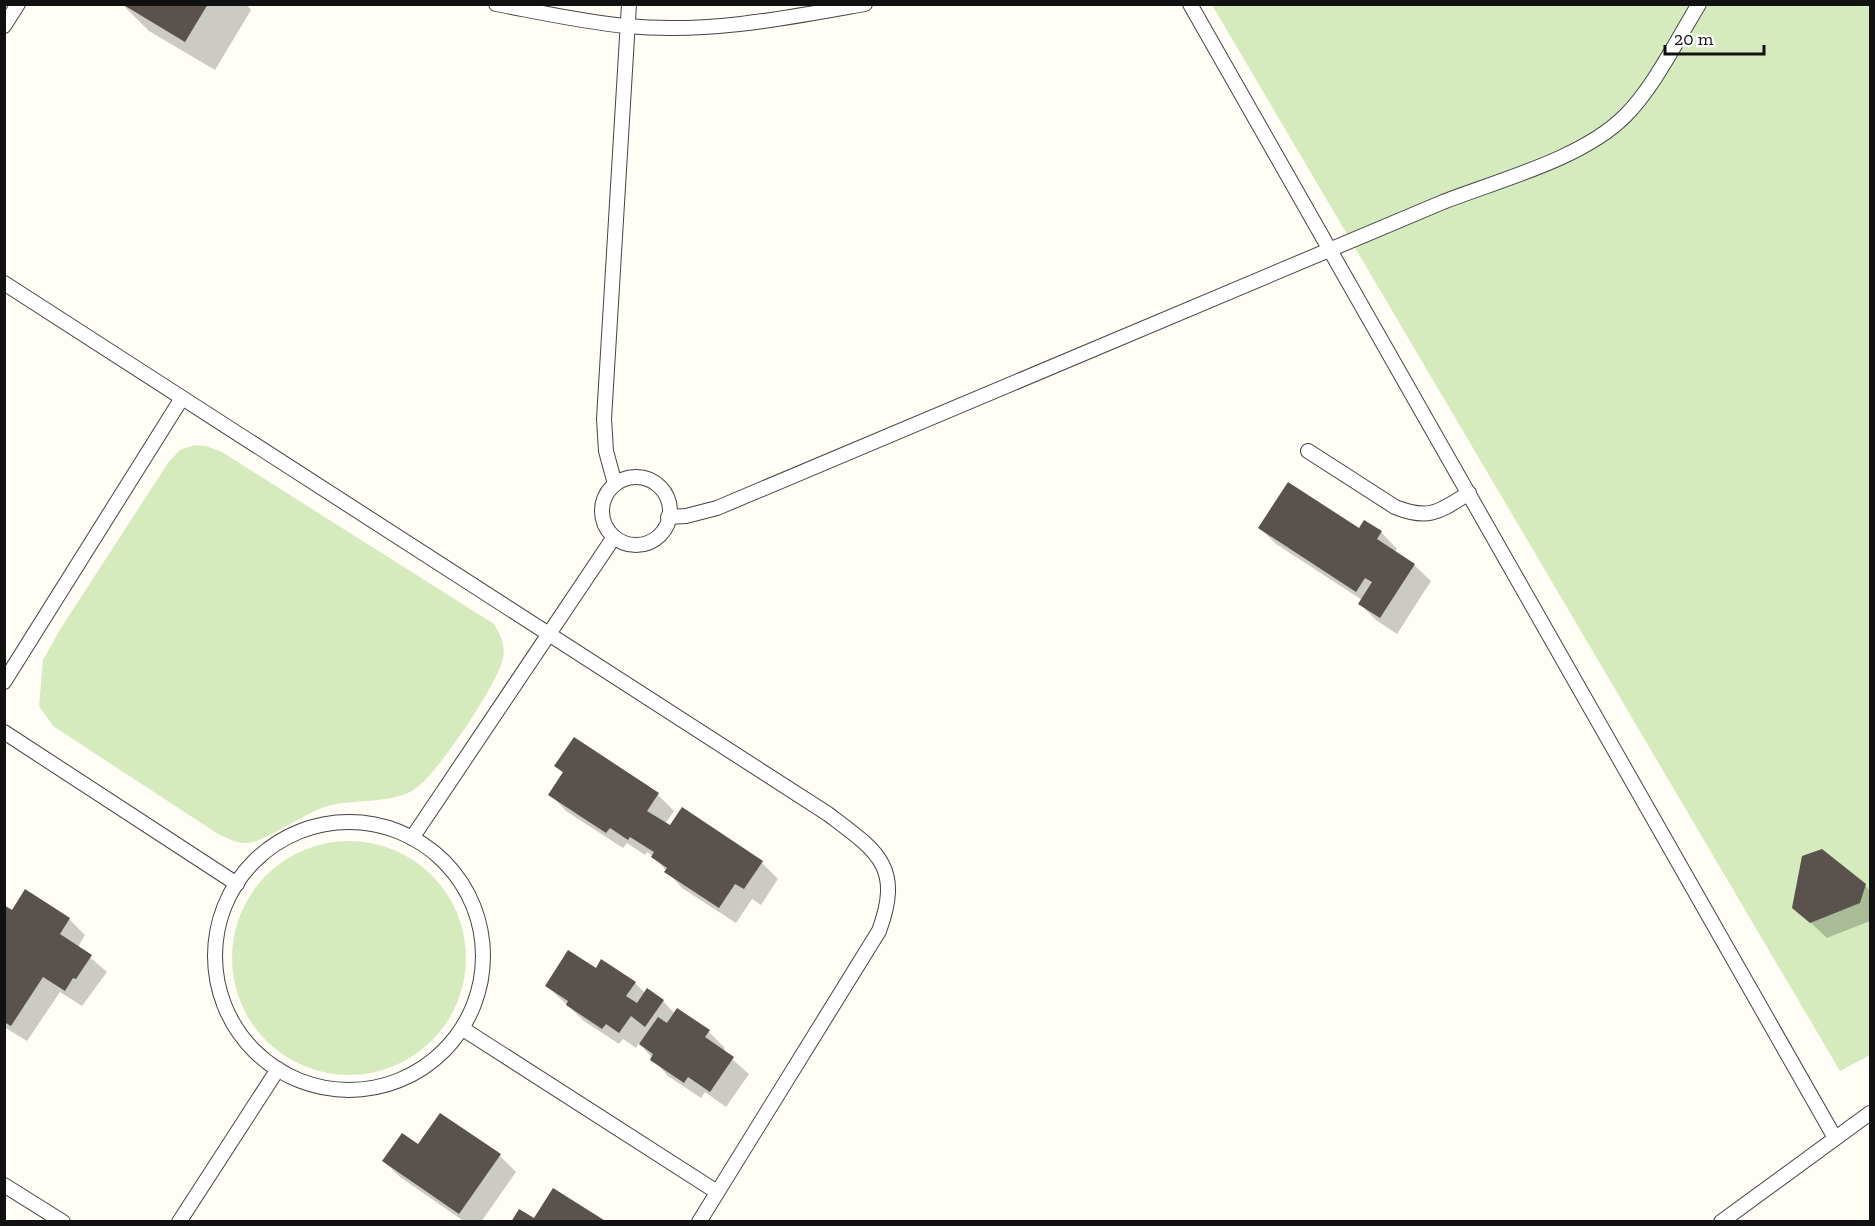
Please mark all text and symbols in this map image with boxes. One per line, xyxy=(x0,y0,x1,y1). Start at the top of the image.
scale bar xyxy=(1665,18,1764,56)
text: 20 m xyxy=(1674,28,1714,50)

